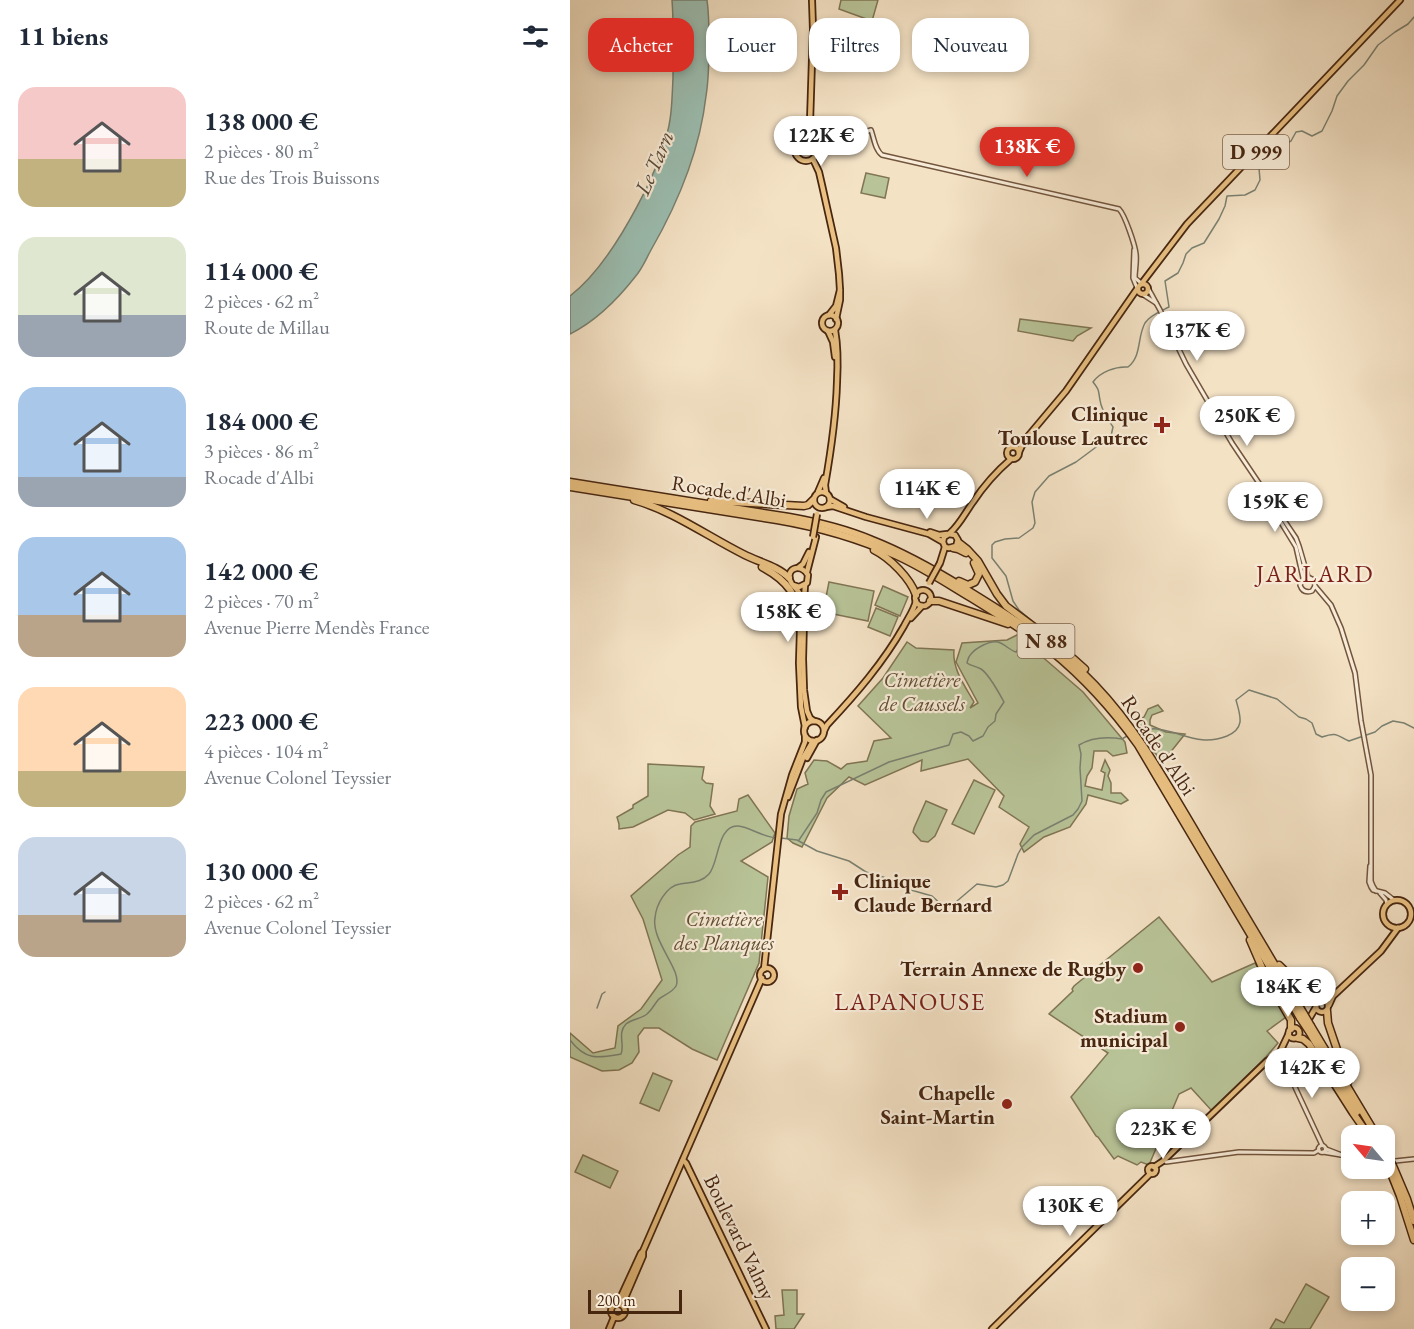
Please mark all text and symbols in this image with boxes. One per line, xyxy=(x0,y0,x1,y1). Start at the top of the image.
chip: Acheter xyxy=(588,18,694,72)
chip: Louer xyxy=(706,18,797,72)
chip: Filtres xyxy=(809,18,900,72)
chip: Nouveau xyxy=(912,18,1029,72)
text: 11 biens xyxy=(18,19,108,53)
icon: filters xyxy=(519,20,552,53)
text: 138 000 € xyxy=(204,104,318,138)
icon: home xyxy=(66,111,138,183)
pin: 122K € xyxy=(772,116,870,167)
text: 122K € xyxy=(788,122,854,148)
water label: Le Tarn xyxy=(627,127,680,200)
pin: 138K € xyxy=(978,127,1076,178)
text: 138K € xyxy=(994,133,1060,159)
road number: D 999 xyxy=(1223,135,1289,169)
text: 2 pièces · 80 m² xyxy=(204,138,319,164)
text: Rue des Trois Buissons xyxy=(204,164,379,190)
text: 114 000 € xyxy=(204,254,318,288)
icon: home xyxy=(66,261,138,333)
text: 2 pièces · 62 m² xyxy=(204,288,319,314)
pin: 137K € xyxy=(1148,311,1246,362)
text: Route de Millau xyxy=(204,314,330,340)
text: 137K € xyxy=(1164,317,1230,343)
pin: 250K € xyxy=(1198,396,1296,447)
place label: Clinique Toulouse Lautrec xyxy=(997,400,1148,451)
text: 250K € xyxy=(1214,402,1280,428)
text: 184 000 € xyxy=(204,404,318,438)
icon: home xyxy=(66,411,138,483)
marker: Clinique Toulouse Lautrec xyxy=(1153,416,1171,434)
text: 3 pièces · 86 m² xyxy=(204,438,319,464)
text: Rocade d'Albi xyxy=(204,464,314,490)
street label: Rocade d'Albi xyxy=(670,469,788,513)
pin: 114K € xyxy=(878,469,976,520)
text: 114K € xyxy=(894,475,960,501)
pin: 159K € xyxy=(1226,482,1324,533)
text: 159K € xyxy=(1242,488,1308,514)
text: 142 000 € xyxy=(204,554,318,588)
district label: JARLARD xyxy=(1254,558,1374,589)
icon: home xyxy=(66,561,138,633)
text: 2 pièces · 70 m² xyxy=(204,588,319,614)
pin: 158K € xyxy=(739,592,837,643)
text: 158K € xyxy=(755,598,821,624)
text: Avenue Pierre Mendès France xyxy=(204,614,430,640)
road number: N 88 xyxy=(1018,624,1074,658)
park label: Cimetière de Caussels xyxy=(879,666,965,717)
street label: Rocade d'Albi xyxy=(1116,690,1202,800)
text: 223 000 € xyxy=(204,704,318,738)
icon: home xyxy=(66,711,138,783)
text: 4 pièces · 104 m² xyxy=(204,738,329,764)
text: Avenue Colonel Teyssier xyxy=(204,764,391,790)
text: 130 000 € xyxy=(204,854,318,888)
icon: home xyxy=(66,861,138,933)
place label: Clinique Claude Bernard xyxy=(854,867,993,918)
marker: Clinique Claude Bernard xyxy=(831,883,849,901)
text: 2 pièces · 62 m² xyxy=(204,888,319,914)
park label: Cimetière des Planques xyxy=(674,905,774,957)
text: Avenue Colonel Teyssier xyxy=(204,914,391,940)
place label: Terrain Annexe de Rugby xyxy=(900,955,1127,982)
marker: Terrain Annexe de Rugby xyxy=(1131,961,1145,975)
pin: 184K € xyxy=(1239,967,1337,1018)
text: 184K € xyxy=(1255,973,1321,999)
district label: LAPANOUSE xyxy=(834,986,986,1017)
place label: Stadium municipal xyxy=(1080,1002,1168,1053)
marker: Stadium municipal xyxy=(1173,1020,1187,1034)
pin: 142K € xyxy=(1263,1048,1361,1099)
text: 142K € xyxy=(1279,1054,1345,1080)
place label: Chapelle Saint-Martin xyxy=(880,1079,995,1130)
marker: Chapelle Saint-Martin xyxy=(1000,1097,1014,1111)
pin: 223K € xyxy=(1114,1109,1212,1160)
text: 223K € xyxy=(1130,1115,1196,1141)
north arrow xyxy=(1341,1125,1395,1179)
map controls xyxy=(1341,1125,1395,1311)
street label: Boulevard Valmy xyxy=(698,1170,782,1305)
pin: 130K € xyxy=(1021,1186,1119,1237)
button: + xyxy=(1341,1191,1395,1245)
text: 130K € xyxy=(1037,1192,1103,1218)
button: − xyxy=(1341,1257,1395,1311)
scale bar xyxy=(588,1287,682,1314)
text: 200 m xyxy=(597,1290,636,1311)

